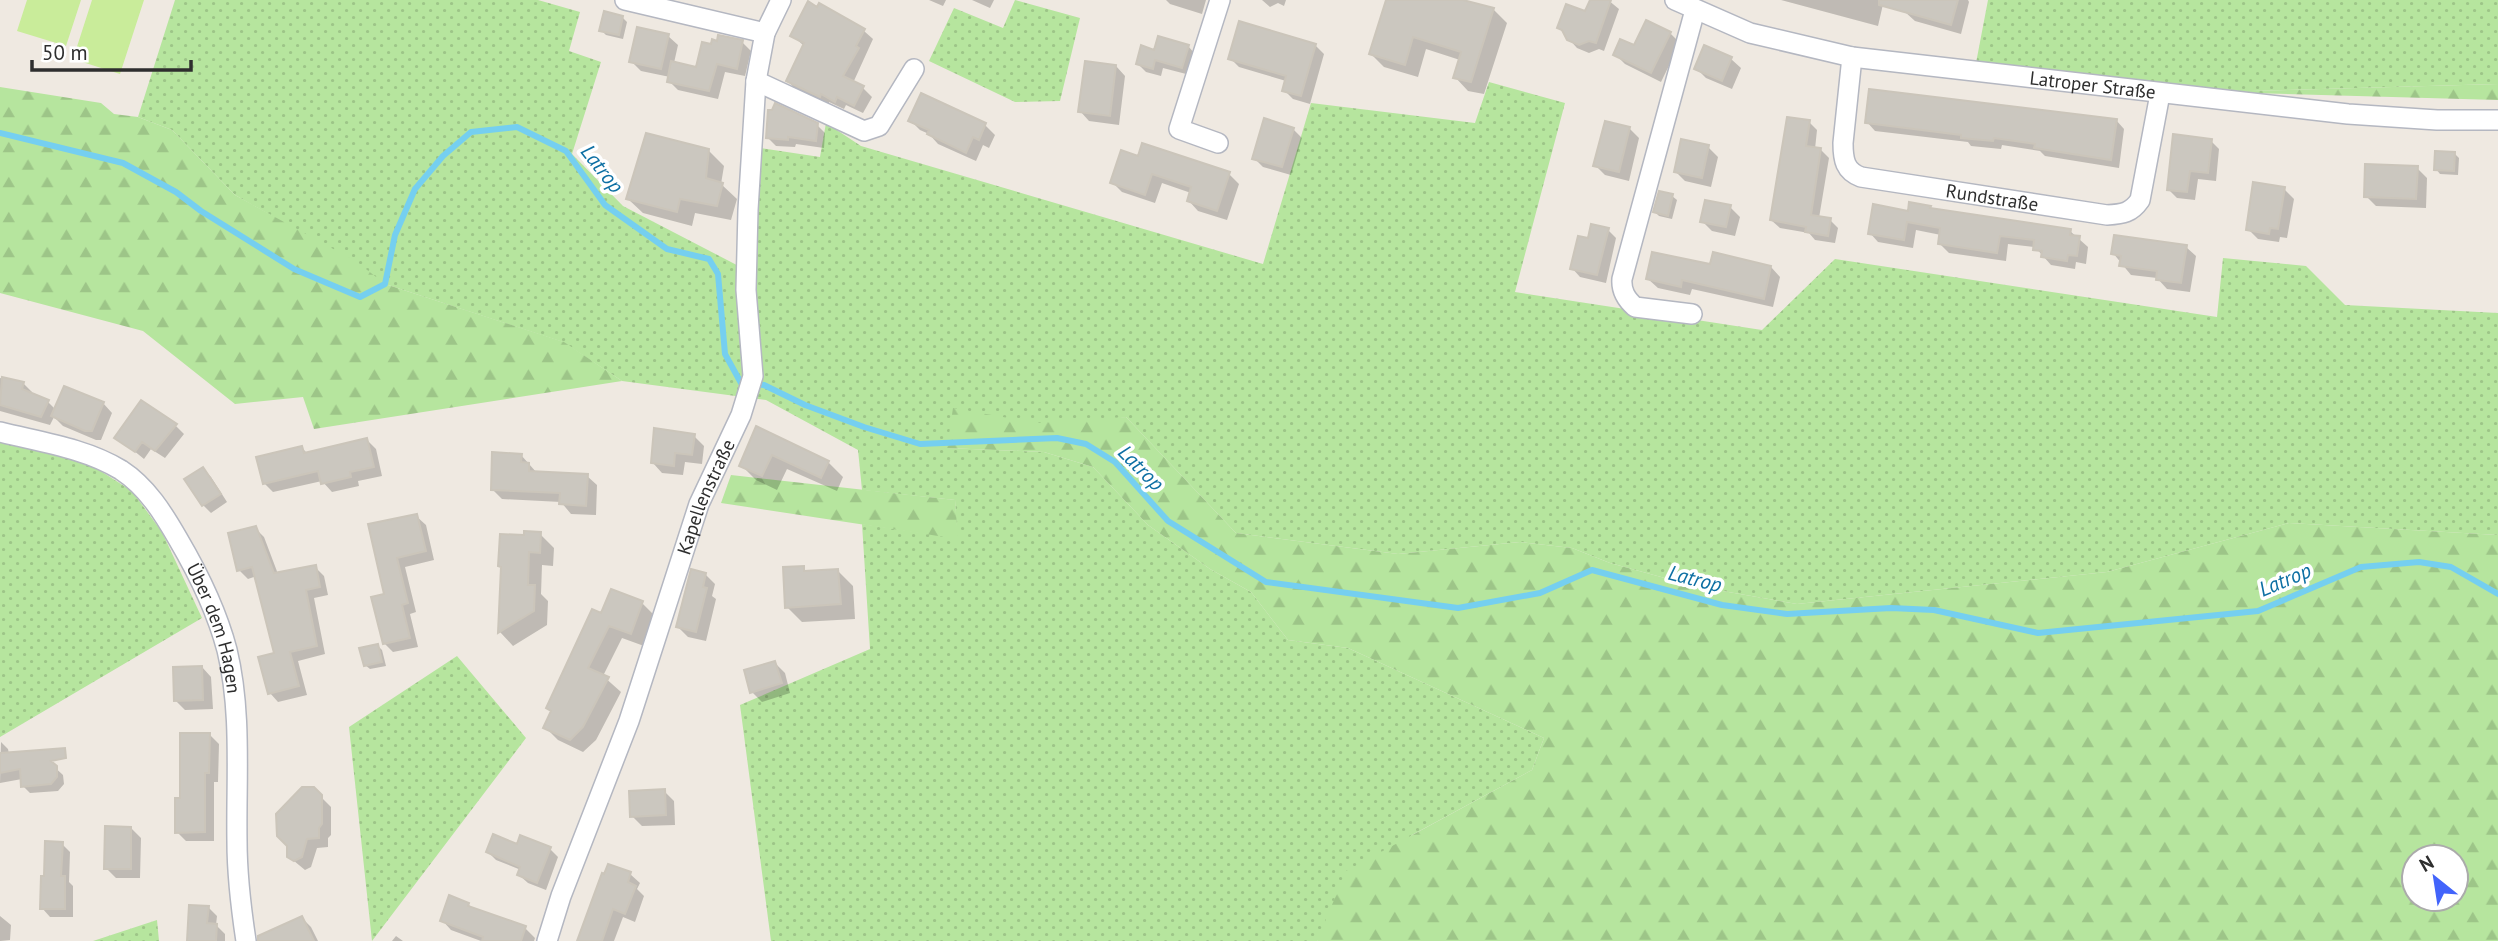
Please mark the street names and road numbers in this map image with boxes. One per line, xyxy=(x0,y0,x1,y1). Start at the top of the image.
street label: Latroper Straße xyxy=(2028,65,2157,104)
street label: Rundstraße xyxy=(1944,178,2040,216)
street label: Kapellenstraße xyxy=(672,435,740,557)
street label: Über dem Hagen xyxy=(181,559,246,695)

